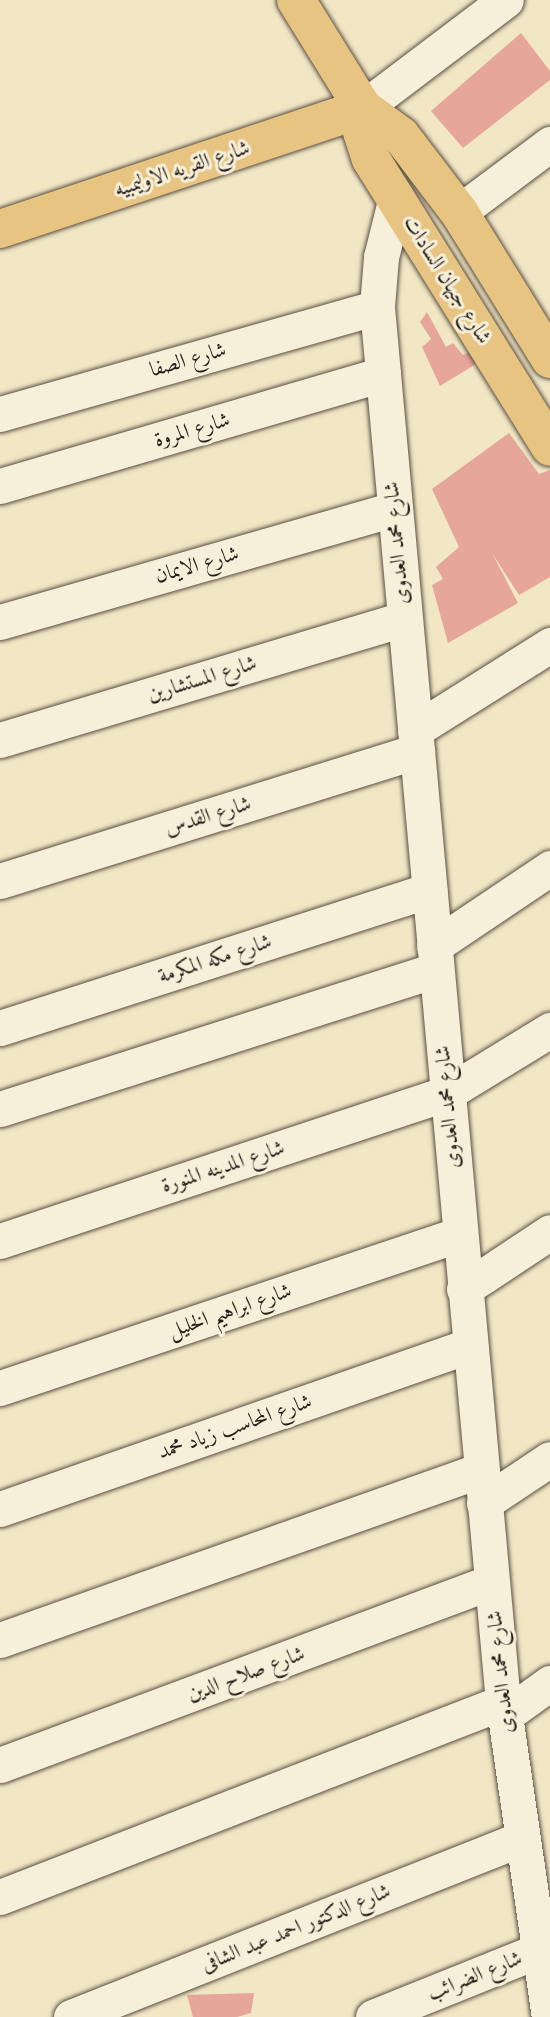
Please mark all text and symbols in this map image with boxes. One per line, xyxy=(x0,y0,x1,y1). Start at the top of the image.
street label: شارع القريه الاوليمبيه xyxy=(111,135,253,203)
street label: شارع جيهان السادات xyxy=(398,211,496,349)
street label: شارع الصفا xyxy=(147,337,229,383)
street label: شارع المروة xyxy=(151,407,233,453)
street label: شارع محمد العدوى xyxy=(379,481,415,605)
street label: شارع الايمان xyxy=(152,541,242,589)
street label: شارع المستشارين xyxy=(144,650,260,708)
street label: شارع القدس xyxy=(162,791,254,841)
street label: شارع مكه المكرمة xyxy=(155,929,275,989)
street label: شارع محمد العدوى xyxy=(430,1045,466,1169)
street label: شارع المدينه المنورة xyxy=(158,1135,288,1199)
street label: شارع ابراهيم الخليل xyxy=(165,1278,295,1344)
street label: شارع المحاسب زياد محمد xyxy=(155,1389,315,1465)
street label: شارع محمد العدوى xyxy=(482,1609,520,1735)
street label: شارع صلاح الدين xyxy=(184,1641,308,1707)
street label: شارع الدكتور احمد عبد الشافى xyxy=(198,1878,394,1978)
street label: شارع الضرائب xyxy=(424,1946,526,2006)

